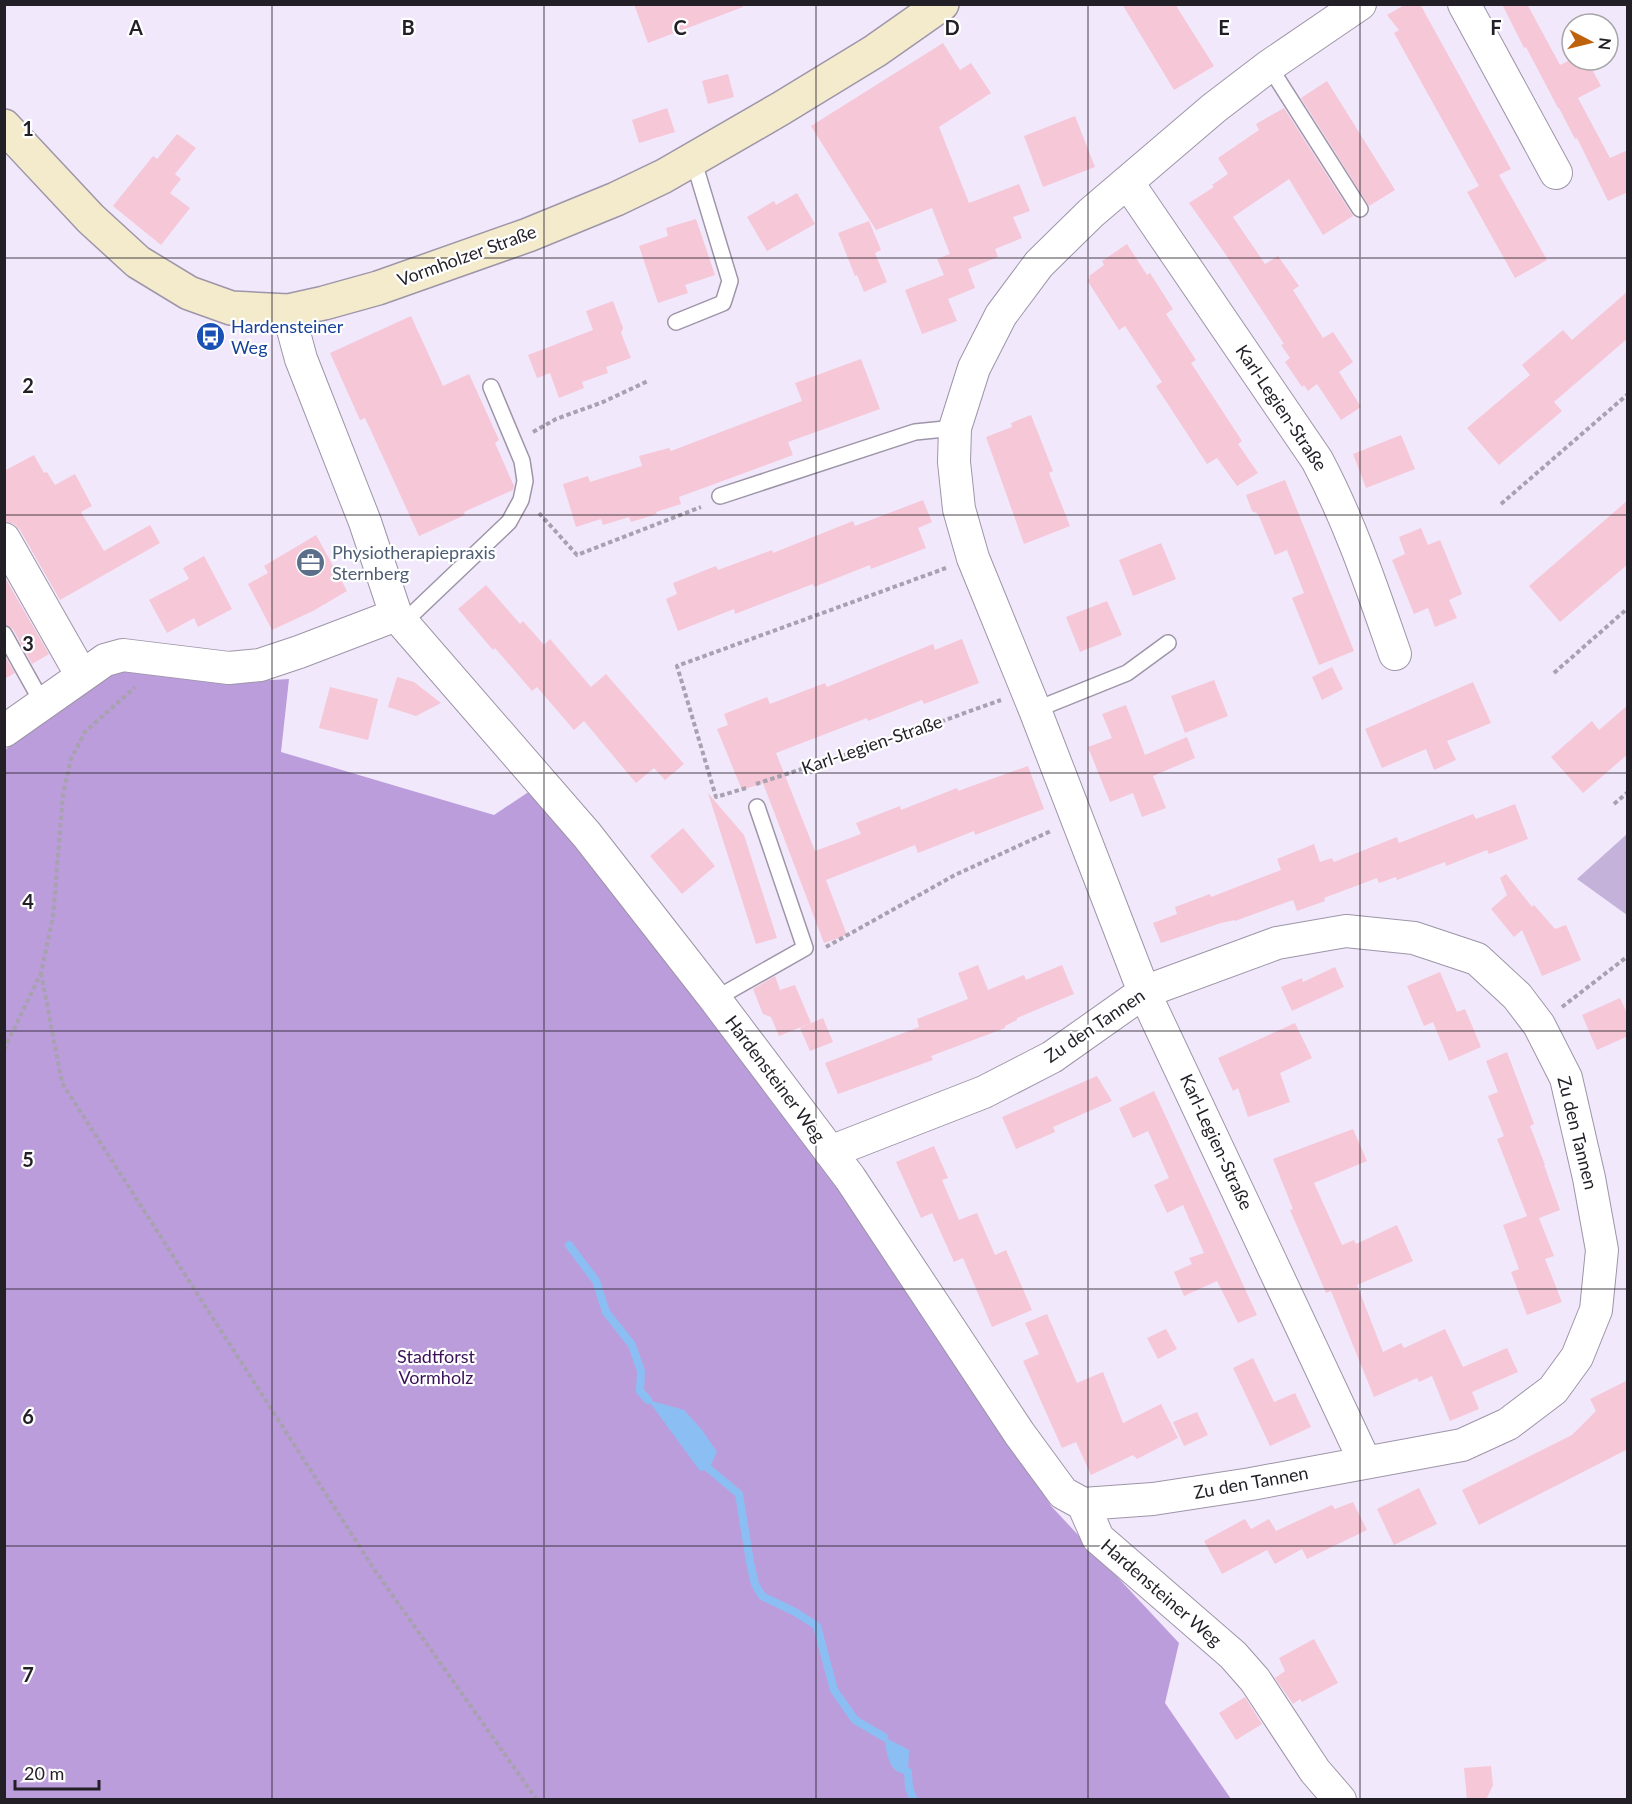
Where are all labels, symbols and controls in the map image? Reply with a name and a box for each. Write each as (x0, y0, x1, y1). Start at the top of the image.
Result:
north arrow (1560, 12, 1620, 72)
text: A (128, 15, 143, 39)
text: B (401, 15, 415, 39)
text: C (673, 15, 687, 39)
text: D (944, 15, 960, 39)
text: E (1218, 15, 1230, 39)
text: F (1490, 15, 1502, 39)
text: N (1595, 37, 1616, 51)
text: 1 (22, 116, 34, 140)
street label: Vormholzer Straße (394, 220, 539, 290)
place label: Hardensteiner Weg (231, 315, 344, 358)
bus stop icon: Hardensteiner Weg (194, 321, 226, 353)
street label: Karl-Legien-Straße (1231, 340, 1332, 475)
text: 2 (22, 373, 34, 397)
place label: Physiotherapiepraxis Sternberg (332, 541, 496, 584)
office icon: Physiotherapiepraxis Sternberg (295, 547, 327, 579)
text: 3 (22, 631, 34, 655)
street label: Karl-Legien-Straße (798, 710, 945, 778)
text: 4 (22, 889, 34, 913)
street label: Zu den Tannen (1040, 984, 1149, 1067)
street label: Hardensteiner Weg (721, 1011, 831, 1146)
street label: Karl-Legien-Straße (1176, 1070, 1258, 1213)
street label: Zu den Tannen (1553, 1074, 1603, 1192)
text: 5 (22, 1147, 34, 1171)
park label: Stadtforst Vormholz (397, 1345, 475, 1388)
text: 6 (22, 1404, 34, 1428)
street label: Zu den Tannen (1192, 1461, 1310, 1503)
street label: Hardensteiner Weg (1097, 1534, 1227, 1651)
text: 7 (22, 1662, 34, 1686)
scale bar (15, 1753, 99, 1791)
text: 20 m (24, 1762, 64, 1784)

